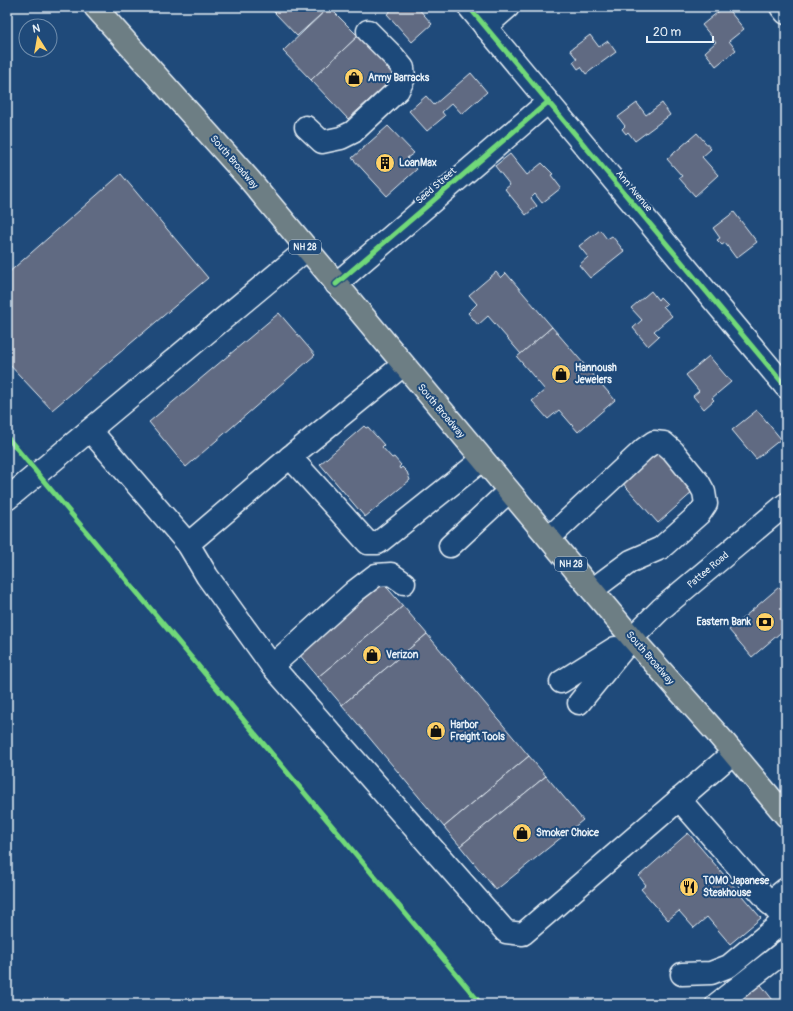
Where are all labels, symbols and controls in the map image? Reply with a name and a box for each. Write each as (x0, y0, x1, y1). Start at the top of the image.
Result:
north arrow (18, 18, 58, 58)
scale bar (647, 18, 713, 44)
text: N (31, 21, 42, 36)
text: 20 m (653, 25, 682, 40)
shop icon: Army Barracks (343, 67, 365, 89)
place label: Army Barracks (368, 72, 430, 84)
street label: South Broadway (208, 133, 261, 192)
building icon: LoanMax (374, 152, 396, 174)
place label: LoanMax (399, 157, 437, 169)
street label: Seed Street (413, 164, 459, 207)
street label: Ann Avenue (613, 168, 655, 214)
road number: NH 28 (289, 240, 321, 254)
place label: Hannoush Jewelers (575, 362, 617, 386)
shop icon: Hannoush Jewelers (550, 363, 572, 385)
street label: South Broadway (415, 382, 468, 441)
street label: Pattee Road (685, 549, 731, 591)
road number: NH 28 (555, 557, 587, 571)
bank icon: Eastern Bank (754, 611, 776, 633)
place label: Eastern Bank (696, 616, 752, 628)
street label: South Broadway (624, 629, 677, 688)
shop icon: Verizon (361, 644, 383, 666)
place label: Verizon (386, 649, 419, 661)
place label: Harbor Freight Tools (450, 719, 505, 743)
shop icon: Harbor Freight Tools (425, 720, 447, 742)
shop icon: Smoker Choice (511, 822, 533, 844)
place label: Smoker Choice (536, 827, 600, 839)
place label: TOMO Japanese Steakhouse (702, 875, 770, 899)
restaurant icon: TOMO Japanese Steakhouse (678, 876, 700, 898)

